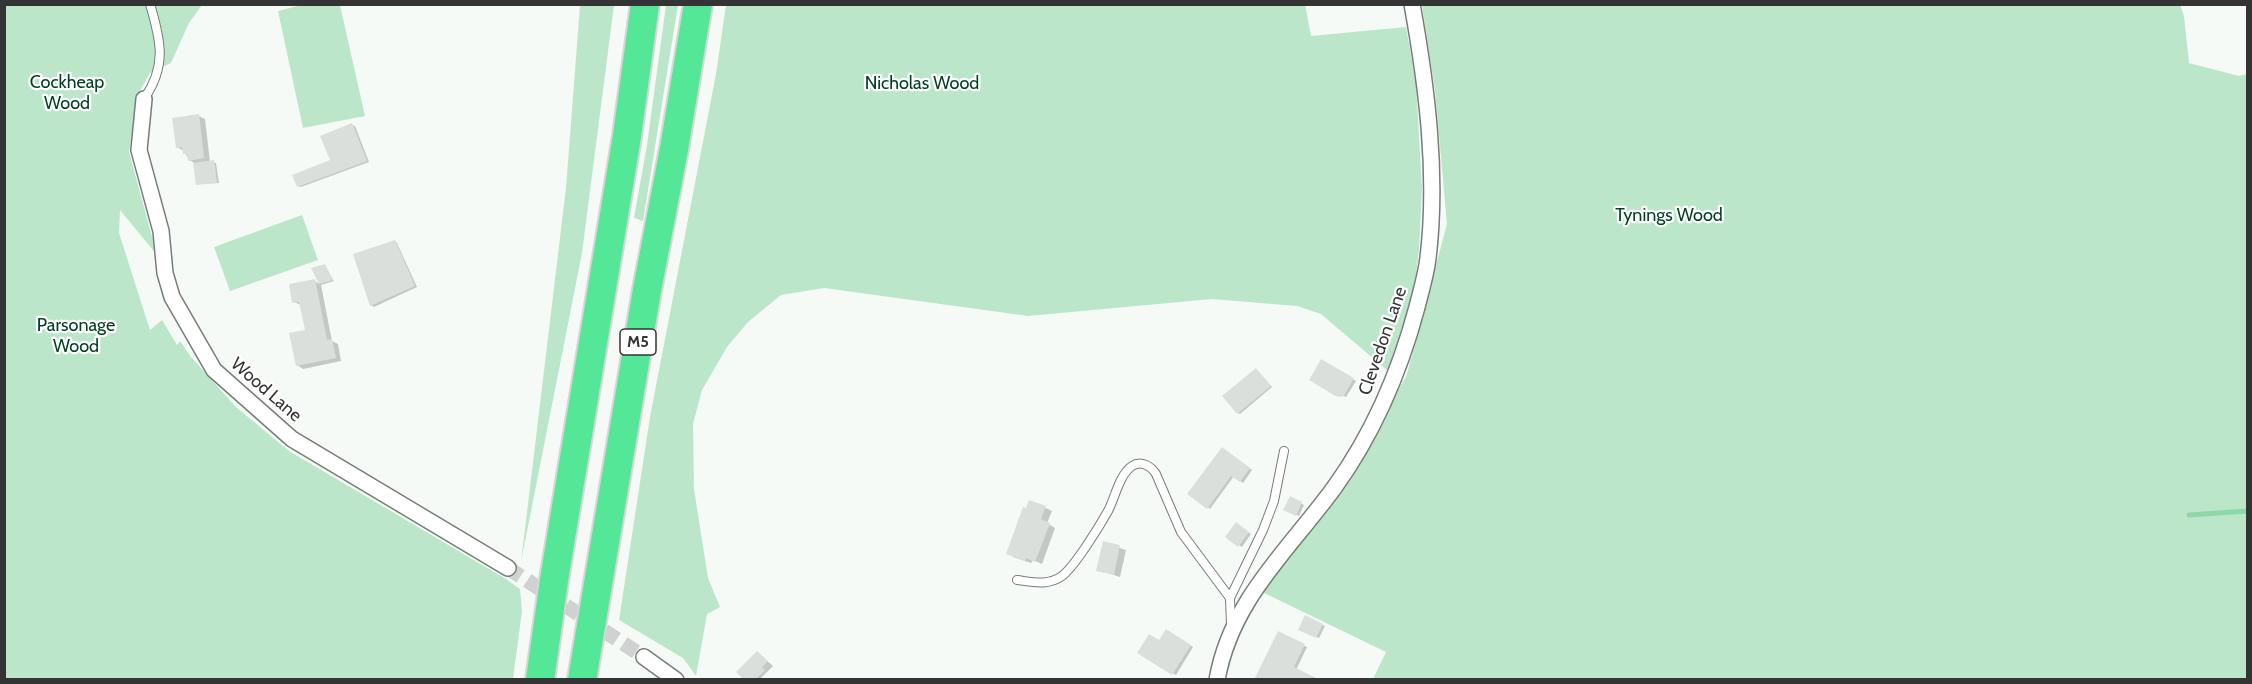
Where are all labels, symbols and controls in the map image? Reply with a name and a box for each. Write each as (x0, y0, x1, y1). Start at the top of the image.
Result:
park label: Cockheap Wood (30, 72, 104, 115)
park label: Nicholas Wood (865, 73, 979, 95)
park label: Tynings Wood (1615, 205, 1723, 227)
street label: Clevedon Lane (1354, 284, 1412, 398)
park label: Parsonage Wood (37, 315, 115, 358)
road number: M5 (620, 329, 656, 355)
street label: Wood Lane (226, 353, 306, 427)

